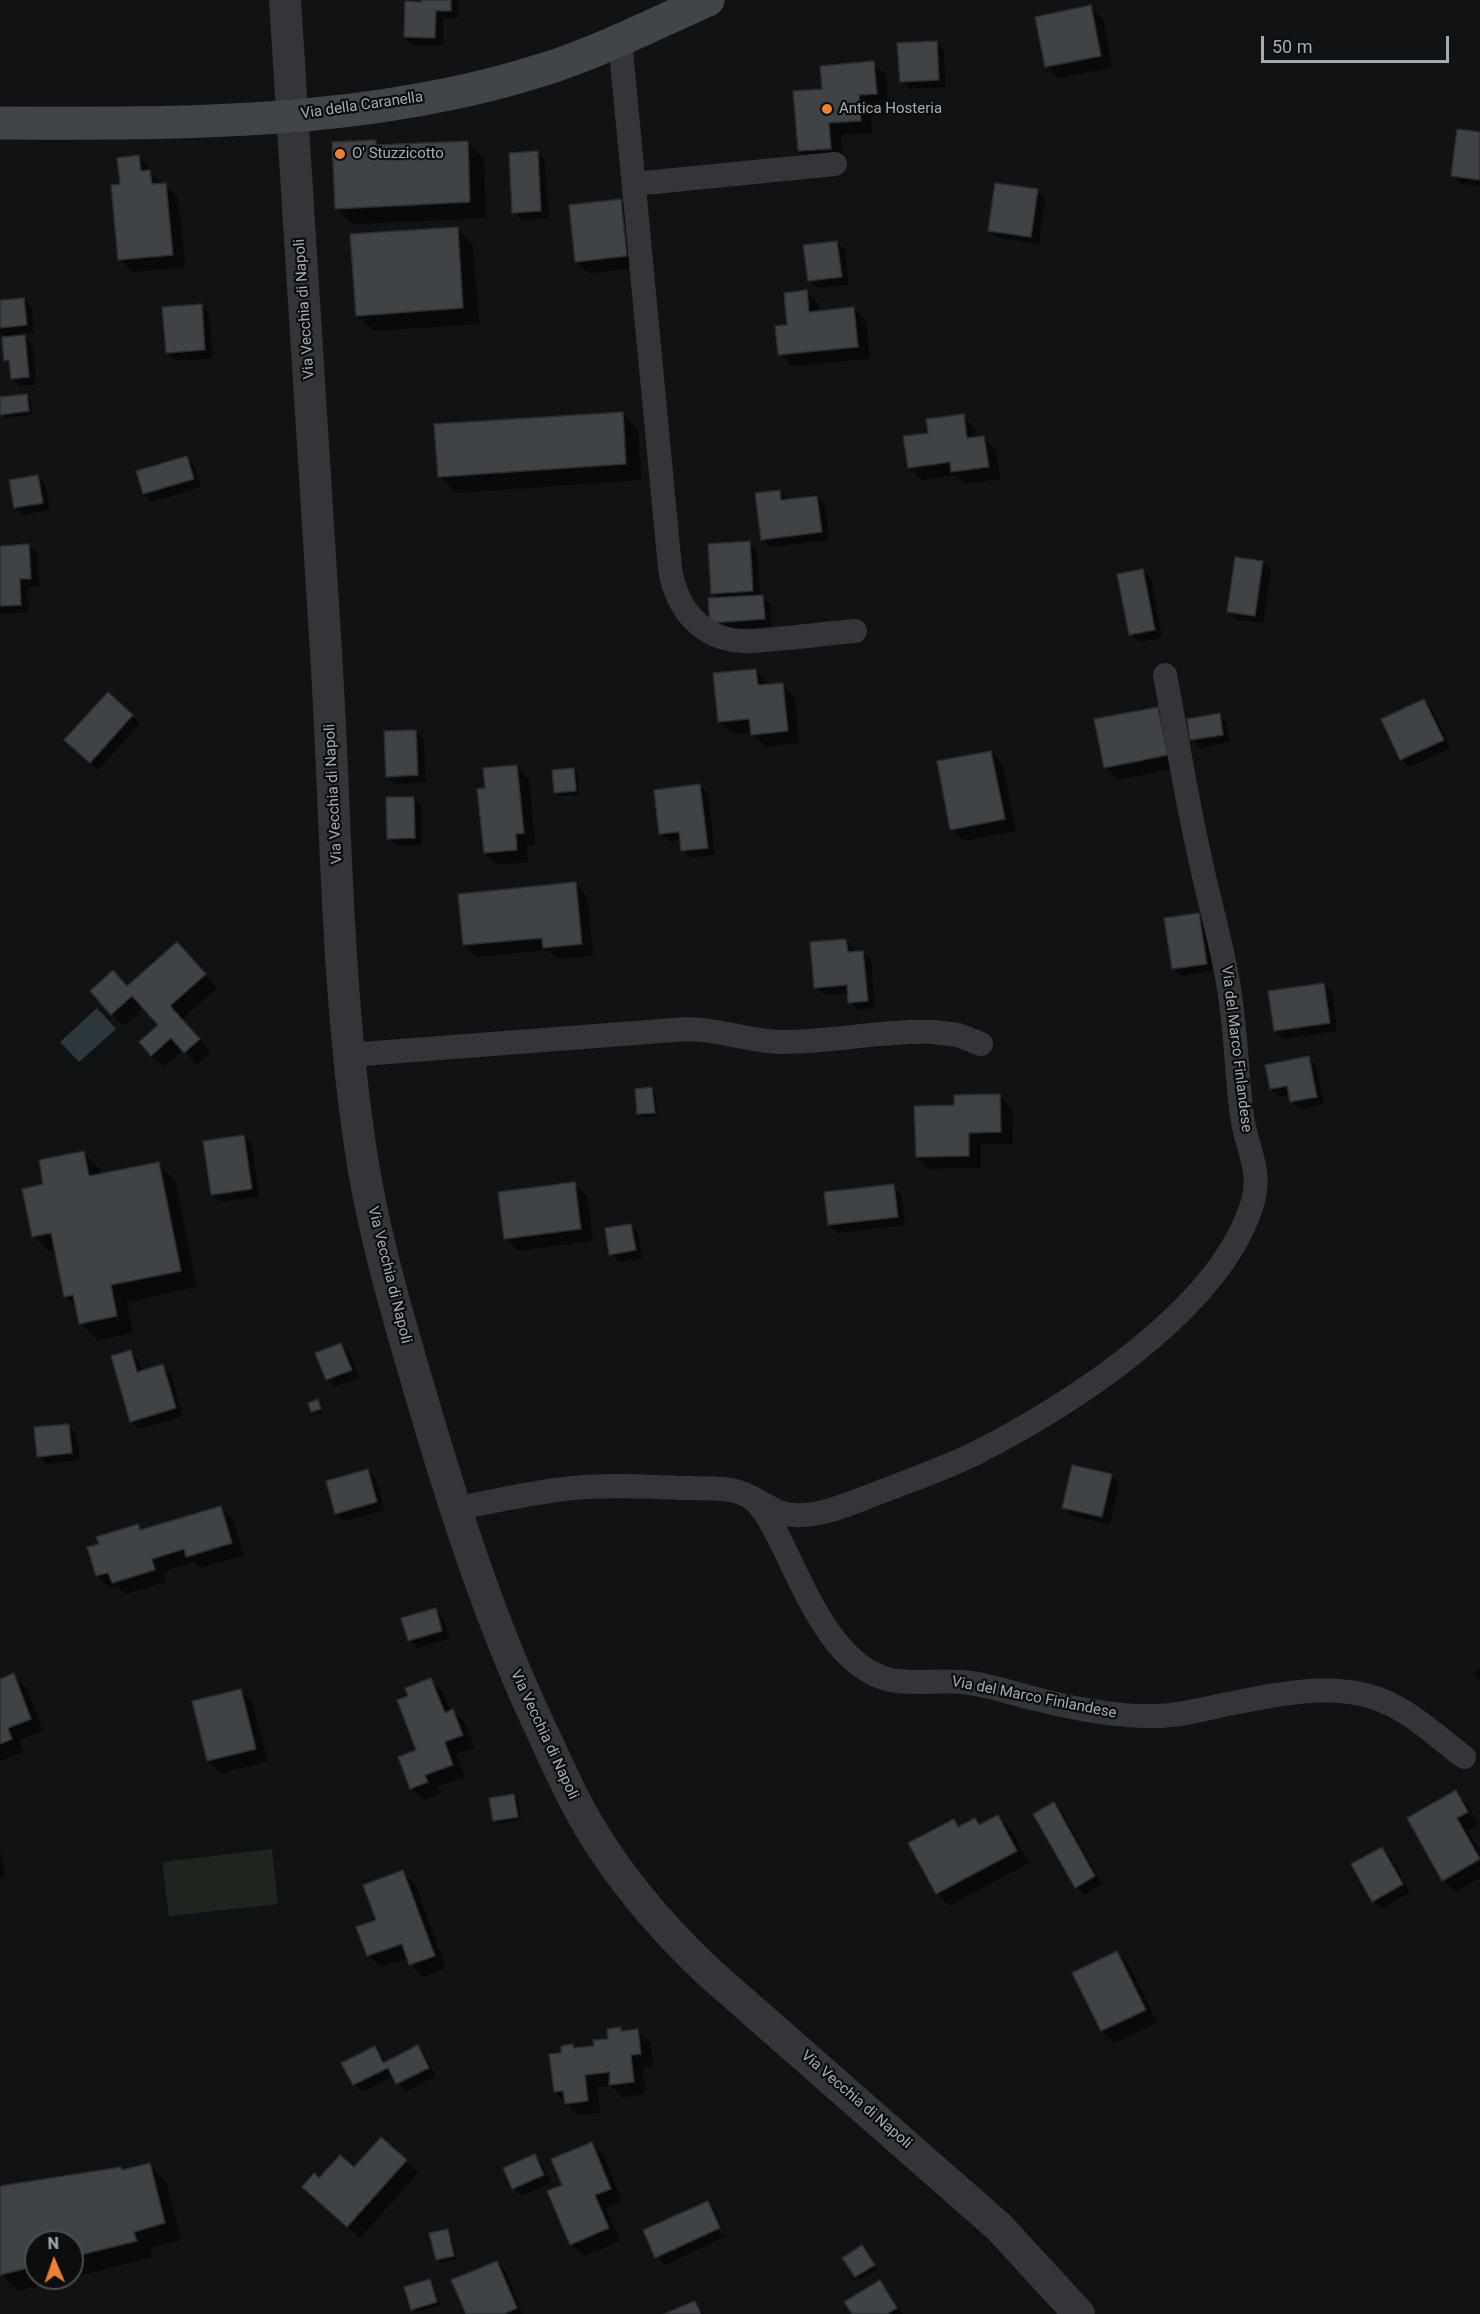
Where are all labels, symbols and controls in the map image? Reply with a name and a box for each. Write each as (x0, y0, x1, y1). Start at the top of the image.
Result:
scale bar (1264, 24, 1452, 62)
text: 50 m (1272, 36, 1312, 57)
street label: Via della Caranella (300, 89, 424, 123)
place label: Antica Hosteria (839, 100, 942, 118)
marker: Antica Hosteria (820, 102, 834, 116)
place label: O' Stuzzicotto (352, 145, 444, 163)
marker: O' Stuzzicotto (333, 147, 347, 161)
street label: Via Vecchia di Napoli (291, 238, 319, 380)
street label: Via Vecchia di Napoli (321, 723, 347, 865)
street label: Via del Marco Finlandese (1217, 965, 1255, 1133)
street label: Via Vecchia di Napoli (363, 1205, 415, 1345)
street label: Via Vecchia di Napoli (506, 1667, 582, 1803)
street label: Via del Marco Finlandese (950, 1673, 1118, 1723)
street label: Via Vecchia di Napoli (797, 2047, 915, 2153)
north arrow (24, 2230, 84, 2290)
text: N (47, 2234, 59, 2253)

